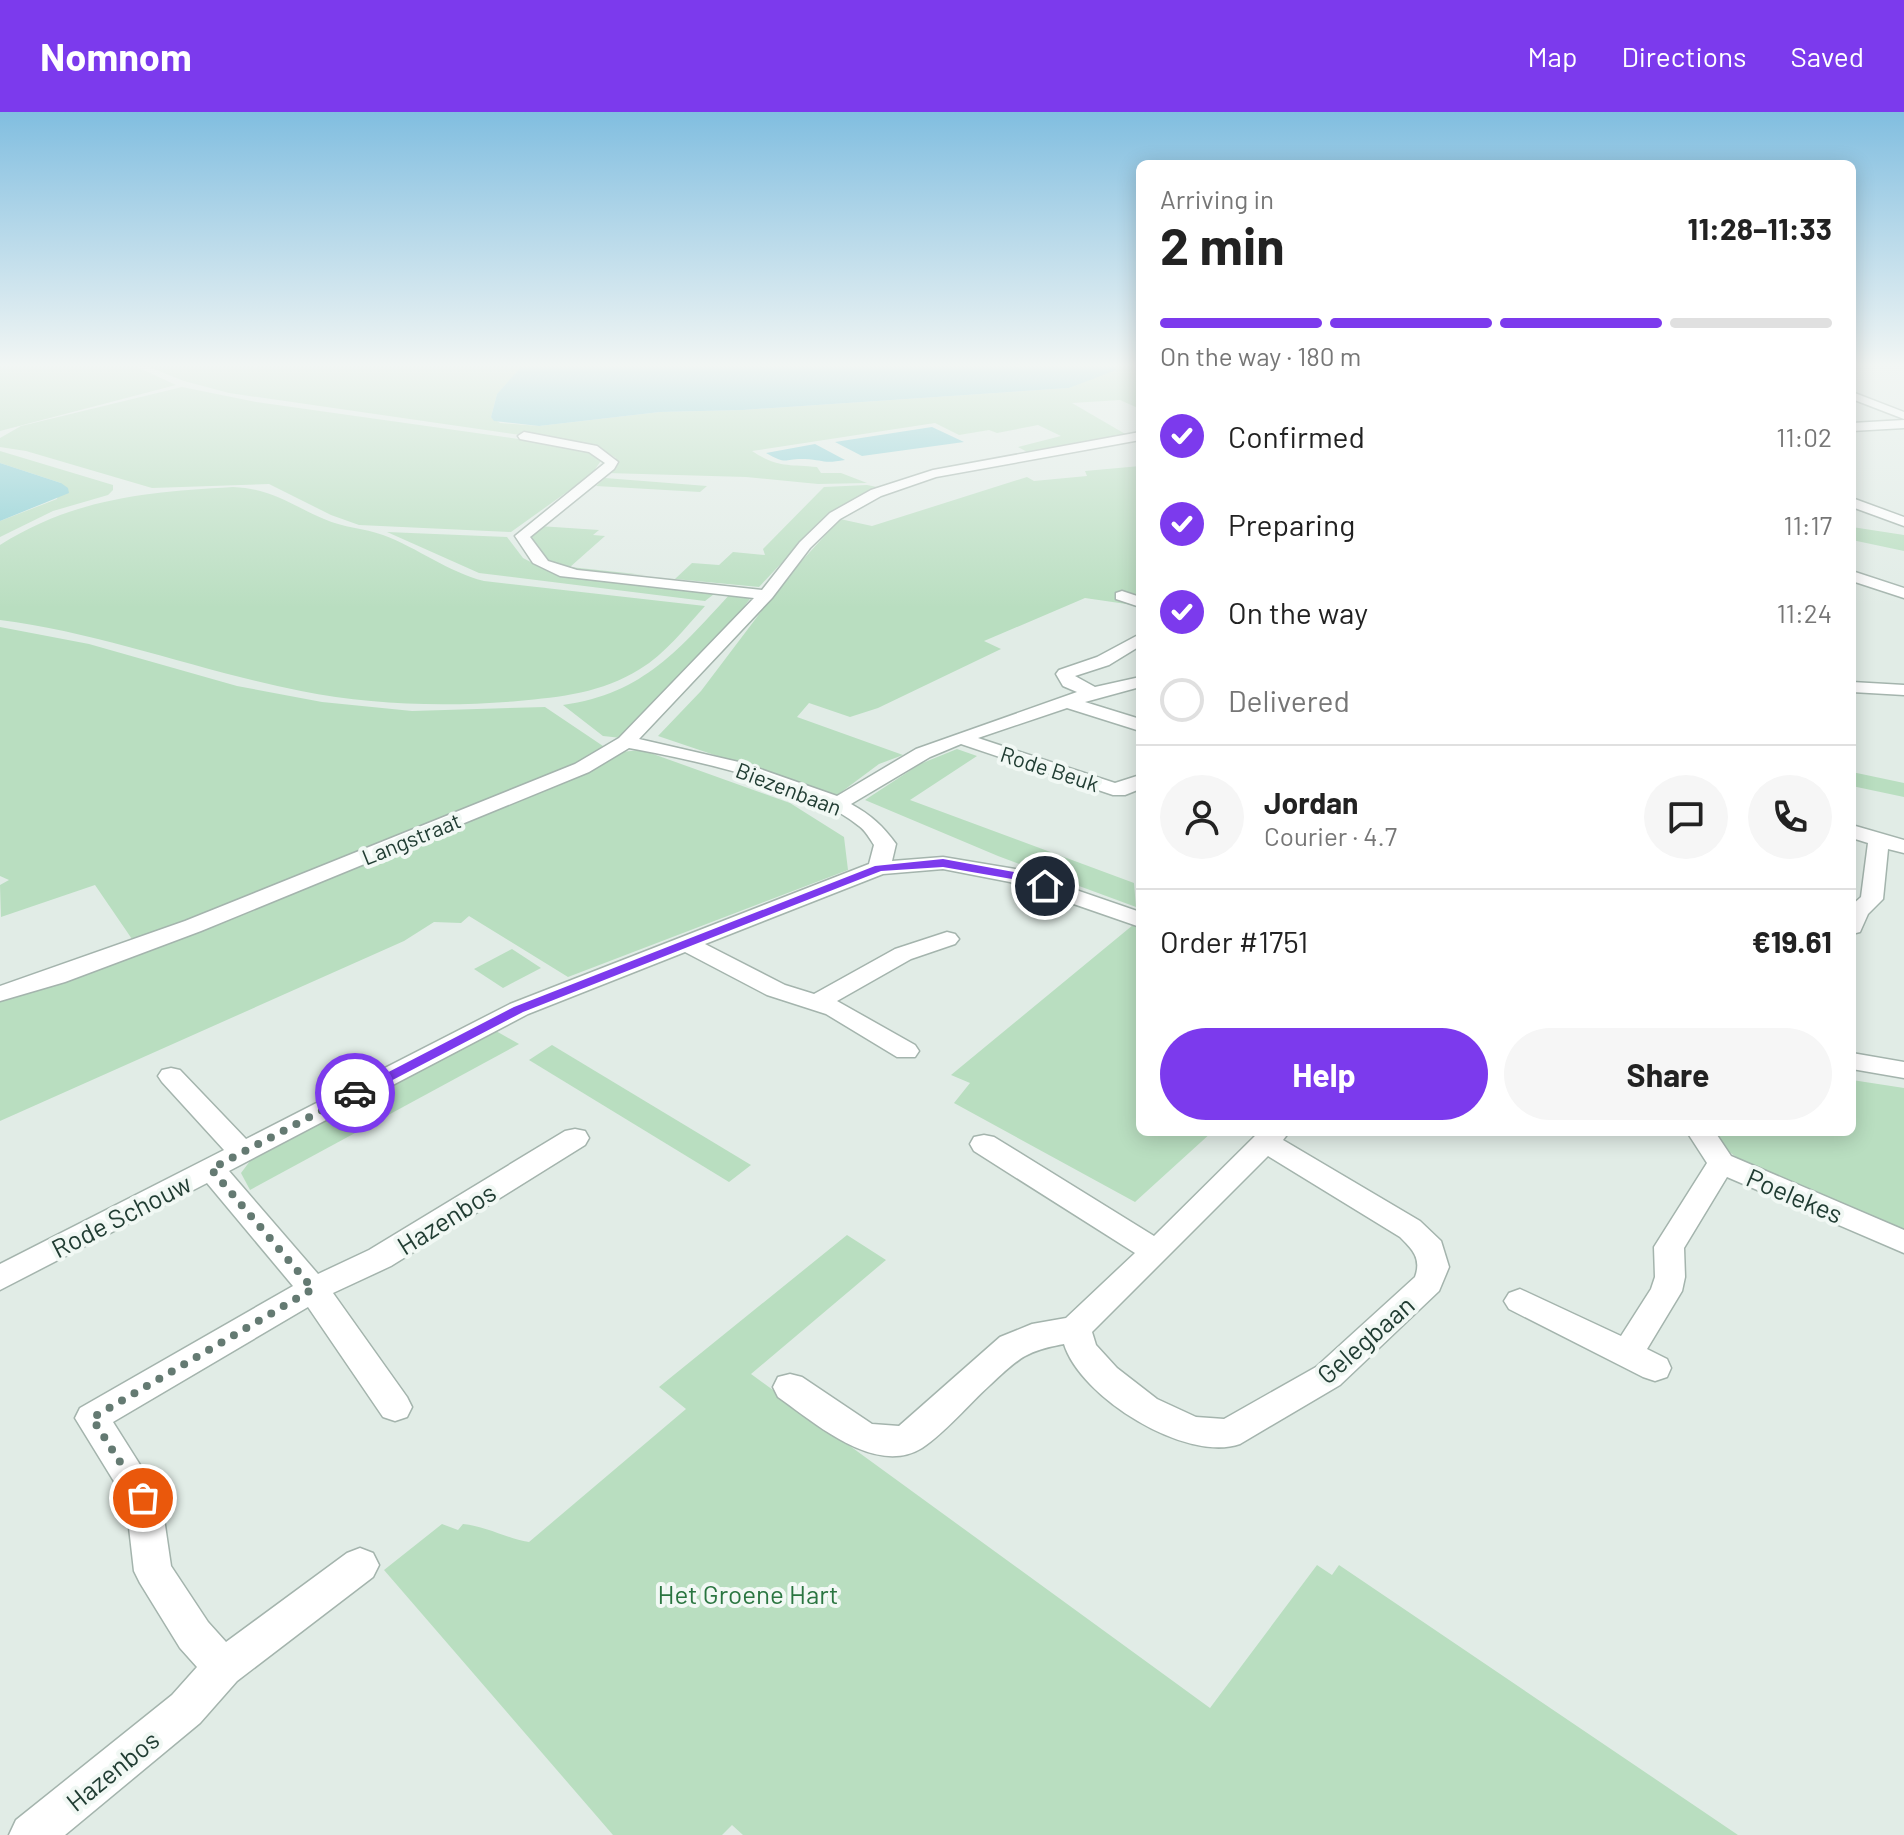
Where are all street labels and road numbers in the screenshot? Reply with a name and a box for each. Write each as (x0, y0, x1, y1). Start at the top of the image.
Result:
street label: Rode Beuk (998, 740, 1102, 796)
street label: Biezenbaan (733, 756, 845, 820)
street label: Langstraat (358, 806, 464, 870)
street label: Poelekes (1742, 1161, 1848, 1229)
street label: Rode Schouw (46, 1167, 196, 1263)
street label: Hazenbos (391, 1176, 501, 1260)
street label: Gelegbaan (1310, 1288, 1420, 1390)
street label: Hazenbos (59, 1723, 165, 1817)

